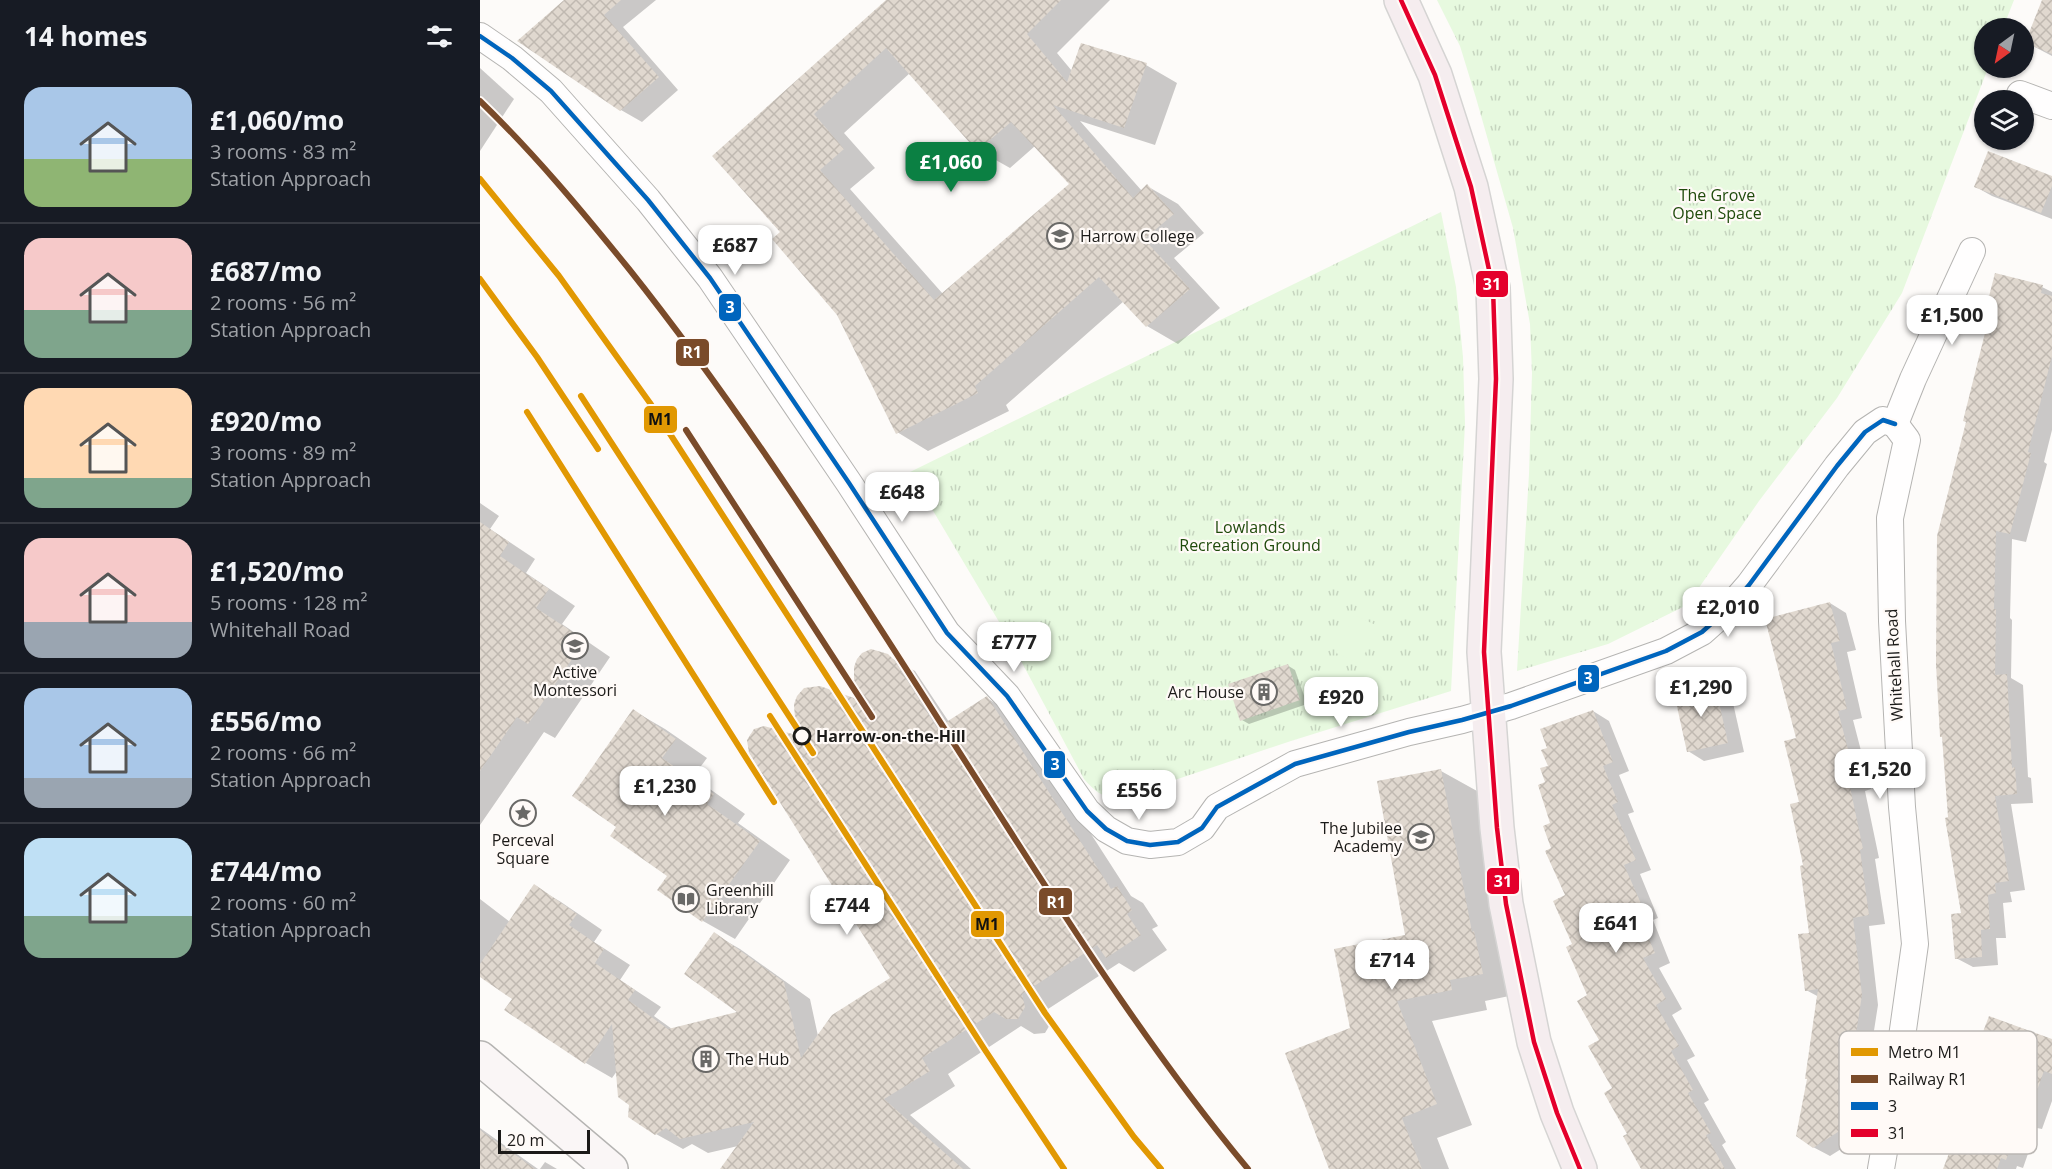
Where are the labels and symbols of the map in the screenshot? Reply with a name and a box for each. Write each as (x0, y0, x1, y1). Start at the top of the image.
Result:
north arrow (1974, 18, 2034, 78)
pin: £1,060 (902, 142, 1000, 193)
park label: The Grove Open Space (1672, 184, 1762, 224)
school or university icon: Harrow College (1045, 221, 1075, 251)
pin: £687 (699, 225, 771, 276)
place label: Harrow College (1080, 225, 1194, 247)
line badge: 31 (1475, 270, 1509, 298)
text: 31 (1483, 273, 1501, 295)
line badge: 3 (718, 293, 742, 322)
pin: £1,500 (1903, 295, 2001, 346)
text: 3 (725, 296, 735, 318)
line badge: R1 (675, 338, 710, 367)
text: R1 (682, 341, 702, 363)
line badge: M1 (643, 405, 678, 434)
text: M1 (648, 408, 672, 430)
pin: £648 (866, 472, 938, 523)
park label: Lowlands Recreation Ground (1179, 516, 1321, 556)
pin: £2,010 (1679, 587, 1777, 638)
street label: Whitehall Road (1880, 608, 1908, 722)
pin: £777 (978, 622, 1050, 673)
school or university icon: Active Montessori (560, 631, 590, 661)
place label: Active Montessori (533, 661, 617, 701)
line badge: 3 (1577, 664, 1600, 693)
text: 3 (1583, 667, 1593, 689)
pin: £1,290 (1652, 667, 1750, 718)
building icon: Arc House (1249, 677, 1279, 707)
pin: £920 (1305, 677, 1377, 728)
place label: Arc House (1168, 681, 1244, 703)
place label: Harrow-on-the-Hill (816, 725, 966, 747)
marker: Harrow-on-the-Hill (793, 727, 811, 745)
pin: £1,520 (1831, 749, 1929, 800)
line badge: 3 (1043, 750, 1066, 779)
text: 3 (1050, 753, 1060, 775)
pin: £1,230 (616, 766, 714, 817)
pin: £556 (1103, 770, 1175, 821)
place icon: Perceval Square (508, 798, 538, 828)
place label: The Jubilee Academy (1320, 817, 1403, 857)
school or university icon: The Jubilee Academy (1406, 822, 1436, 852)
place label: Perceval Square (492, 829, 554, 869)
line badge: 31 (1486, 867, 1520, 895)
text: 31 (1494, 870, 1512, 892)
place label: Greenhill Library (706, 879, 774, 919)
library icon: Greenhill Library (671, 884, 701, 914)
pin: £744 (811, 885, 883, 936)
line badge: R1 (1038, 887, 1073, 916)
text: R1 (1046, 891, 1066, 913)
pin: £641 (1580, 903, 1652, 954)
line badge: M1 (970, 910, 1005, 938)
text: M1 (975, 913, 999, 935)
pin: £714 (1356, 940, 1428, 991)
legend (1839, 1031, 2037, 1154)
text: Metro M1 (1888, 1041, 1961, 1063)
building icon: The Hub (691, 1044, 721, 1074)
place label: The Hub (726, 1048, 789, 1070)
text: Railway R1 (1888, 1068, 1967, 1090)
text: 3 (1888, 1095, 1897, 1117)
text: 31 (1888, 1122, 1906, 1144)
scale bar (498, 1127, 590, 1154)

